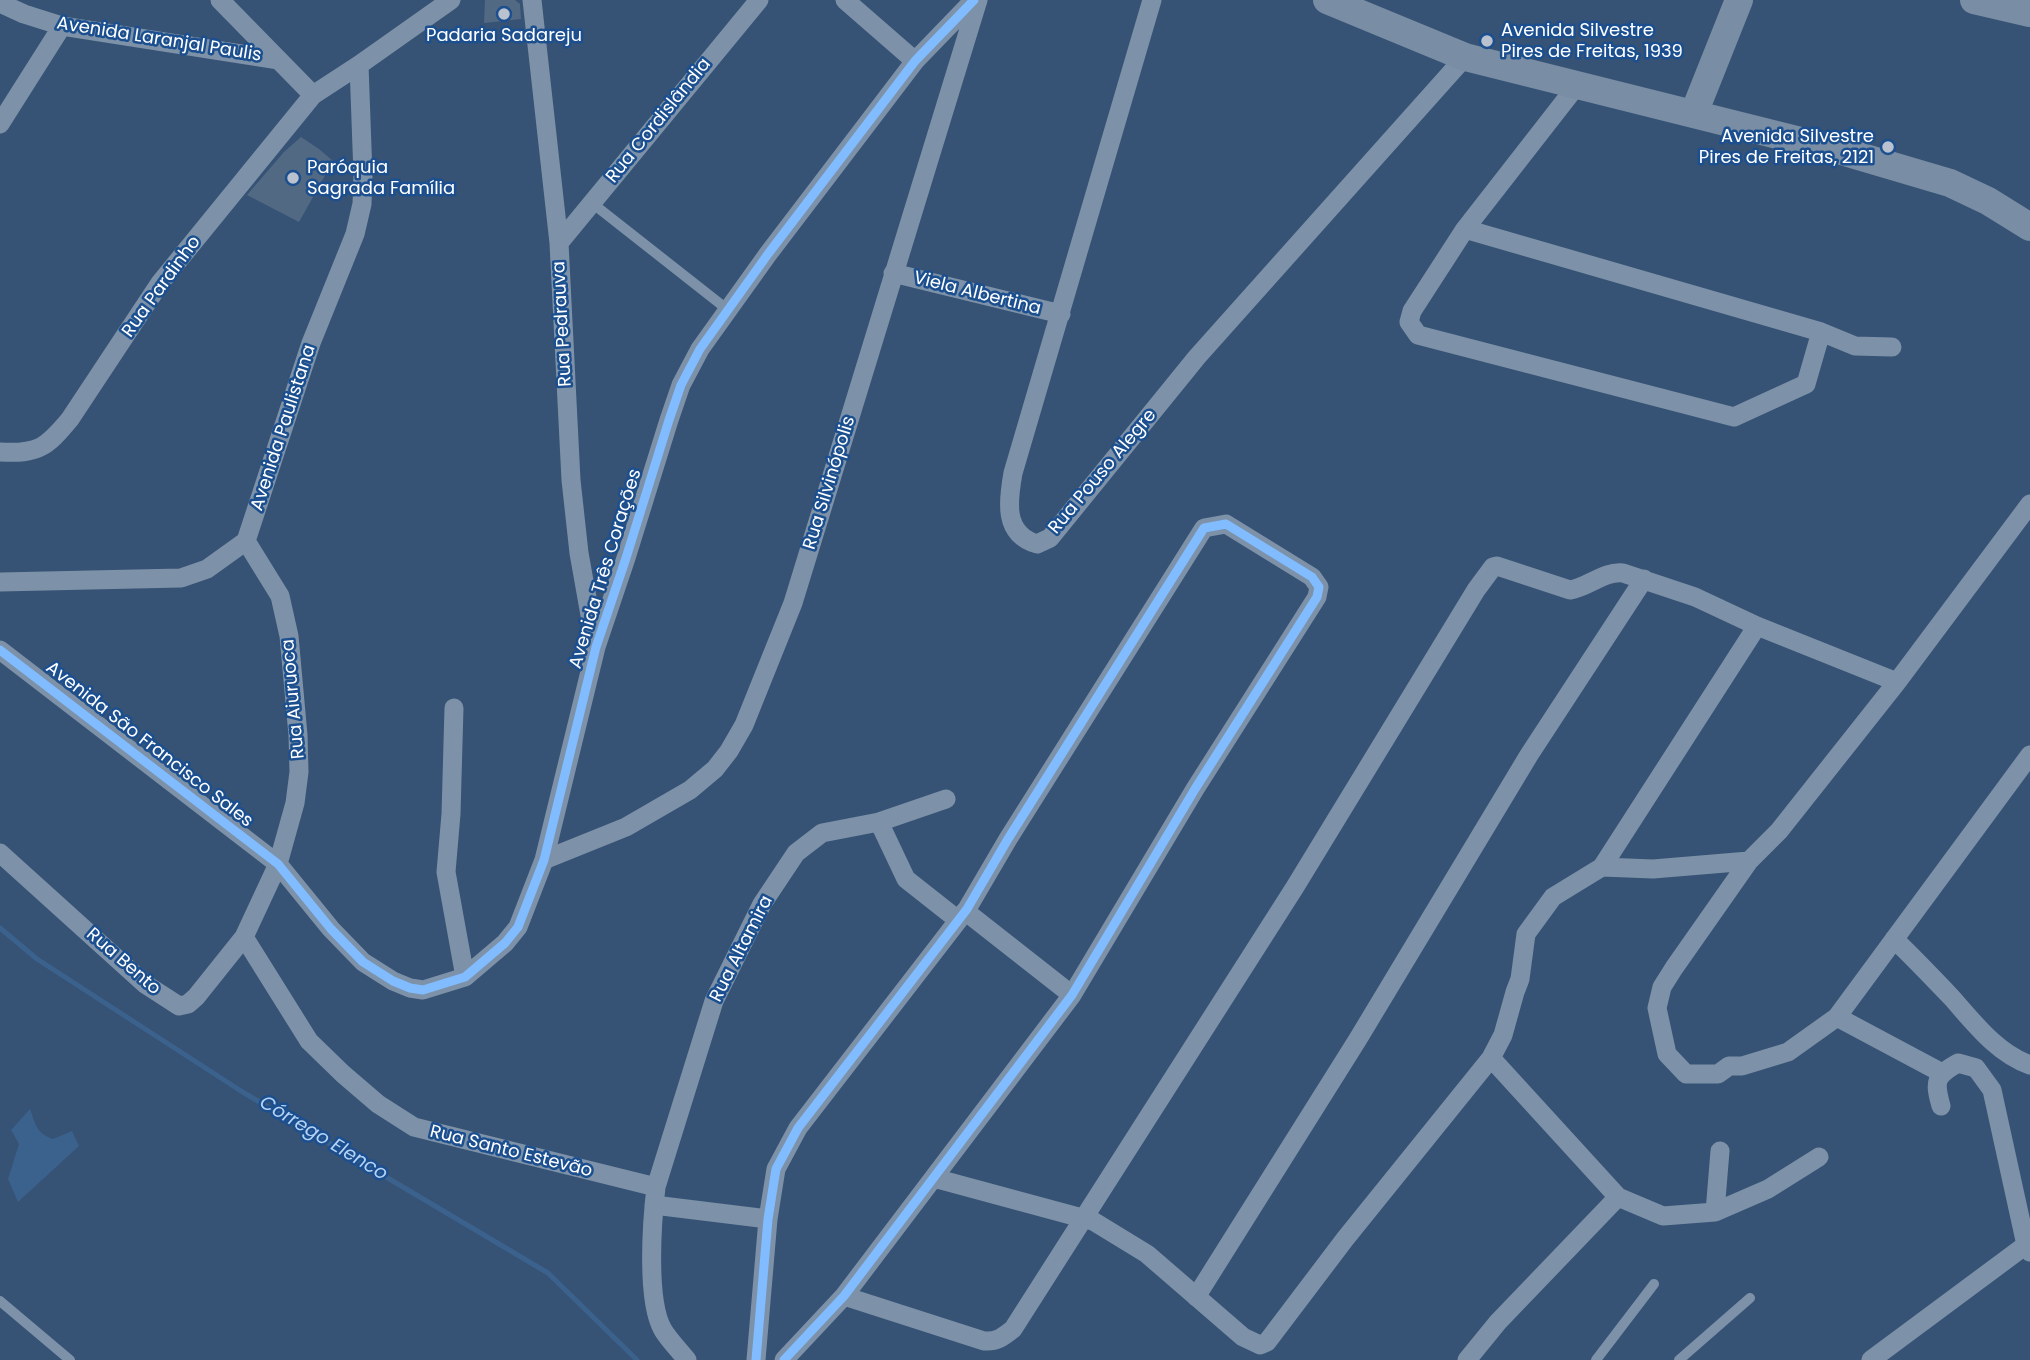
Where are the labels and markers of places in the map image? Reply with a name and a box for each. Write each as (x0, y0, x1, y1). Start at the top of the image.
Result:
marker: Padaria Sadareju (496, 6, 512, 22)
place label: Avenida Silvestre Pires de Freitas, 1939 (1501, 20, 1683, 62)
place label: Padaria Sadareju (426, 25, 582, 47)
marker: Avenida Silvestre Pires de Freitas, 1939 (1479, 33, 1495, 49)
place label: Avenida Silvestre Pires de Freitas, 2121 (1699, 126, 1874, 168)
marker: Avenida Silvestre Pires de Freitas, 2121 (1880, 139, 1896, 155)
place label: Paróquia Sagrada Família (307, 157, 455, 200)
marker: Paróquia Sagrada Família (285, 170, 301, 186)

